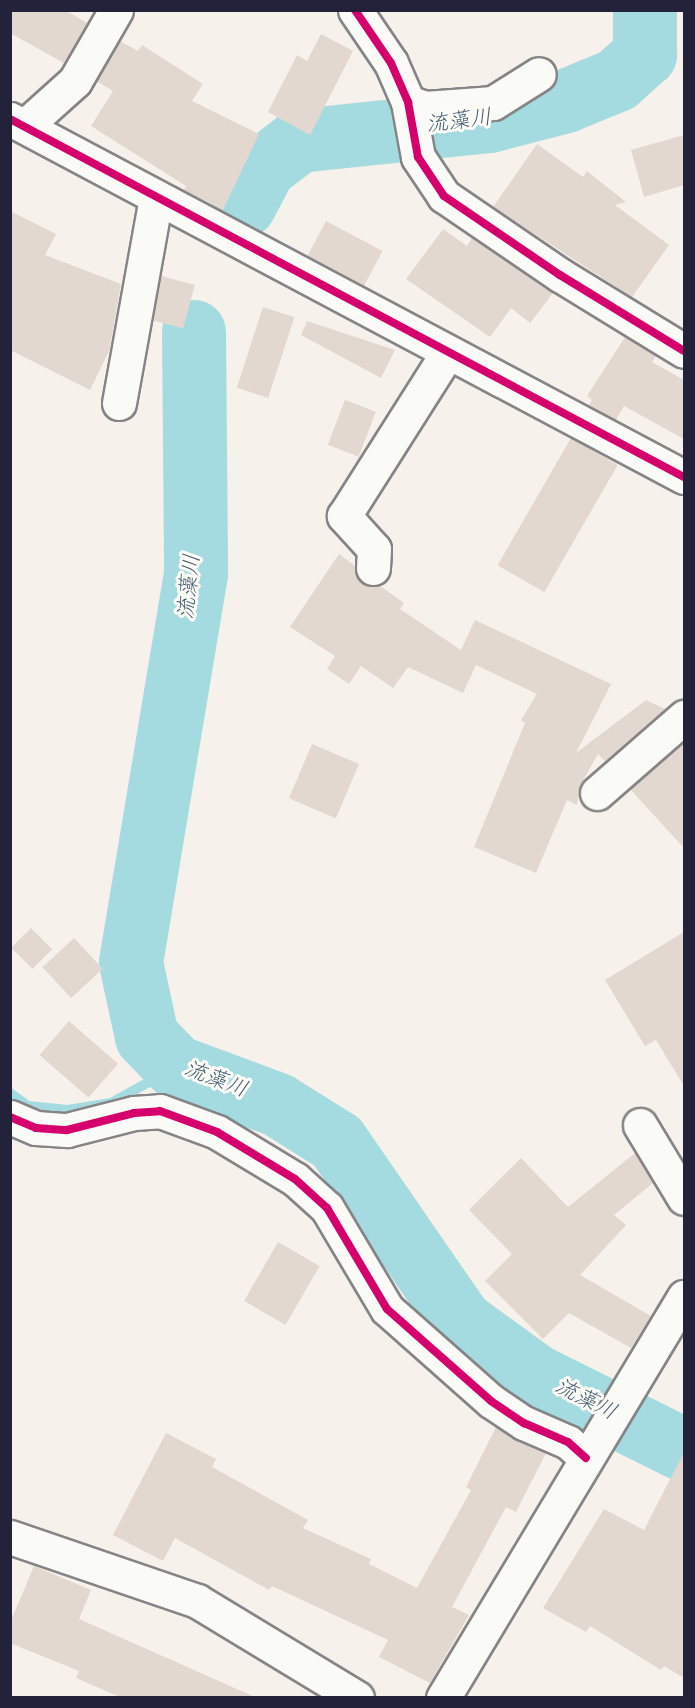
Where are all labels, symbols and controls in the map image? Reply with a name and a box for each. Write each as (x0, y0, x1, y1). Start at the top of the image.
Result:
water label: 流藻川 (425, 106, 493, 140)
water label: 流藻川 (174, 553, 208, 621)
water label: 流藻川 (179, 1057, 251, 1105)
water label: 流藻川 (550, 1374, 620, 1428)

